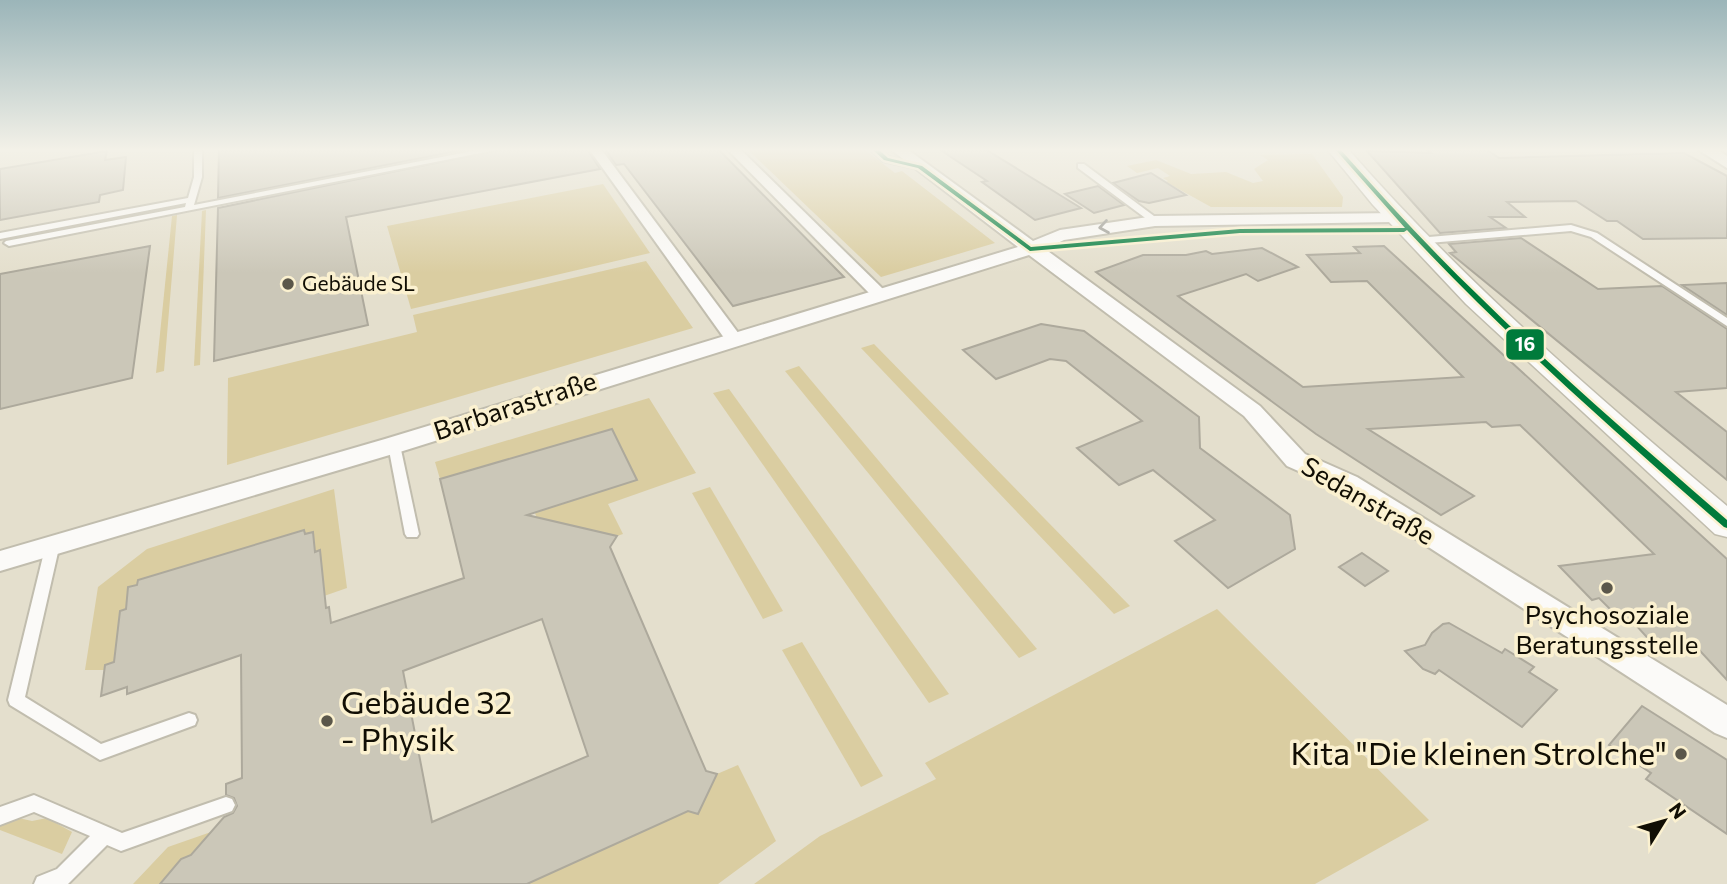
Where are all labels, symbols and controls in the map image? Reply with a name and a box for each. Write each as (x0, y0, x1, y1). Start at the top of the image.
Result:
one-way arrow (1098, 220, 1110, 235)
place label: Gebäude SL (302, 270, 415, 295)
marker: Gebäude SL (280, 276, 296, 292)
line badge: 16 (1505, 328, 1545, 361)
text: 16 (1515, 332, 1535, 355)
street label: Barbarastraße (429, 364, 600, 445)
street label: Sedanstraße (1297, 449, 1441, 550)
marker: Psychosoziale Beratungsstelle (1599, 580, 1615, 596)
place label: Psychosoziale Beratungsstelle (1515, 598, 1699, 659)
place label: Gebäude 32 - Physik (341, 681, 512, 758)
marker: Gebäude 32 - Physik (319, 713, 335, 729)
place label: Kita "Die kleinen Strolche" (1290, 732, 1667, 772)
marker: Kita "Die kleinen Strolche" (1673, 746, 1689, 762)
north arrow (1629, 786, 1699, 856)
text: N (1664, 798, 1691, 823)

